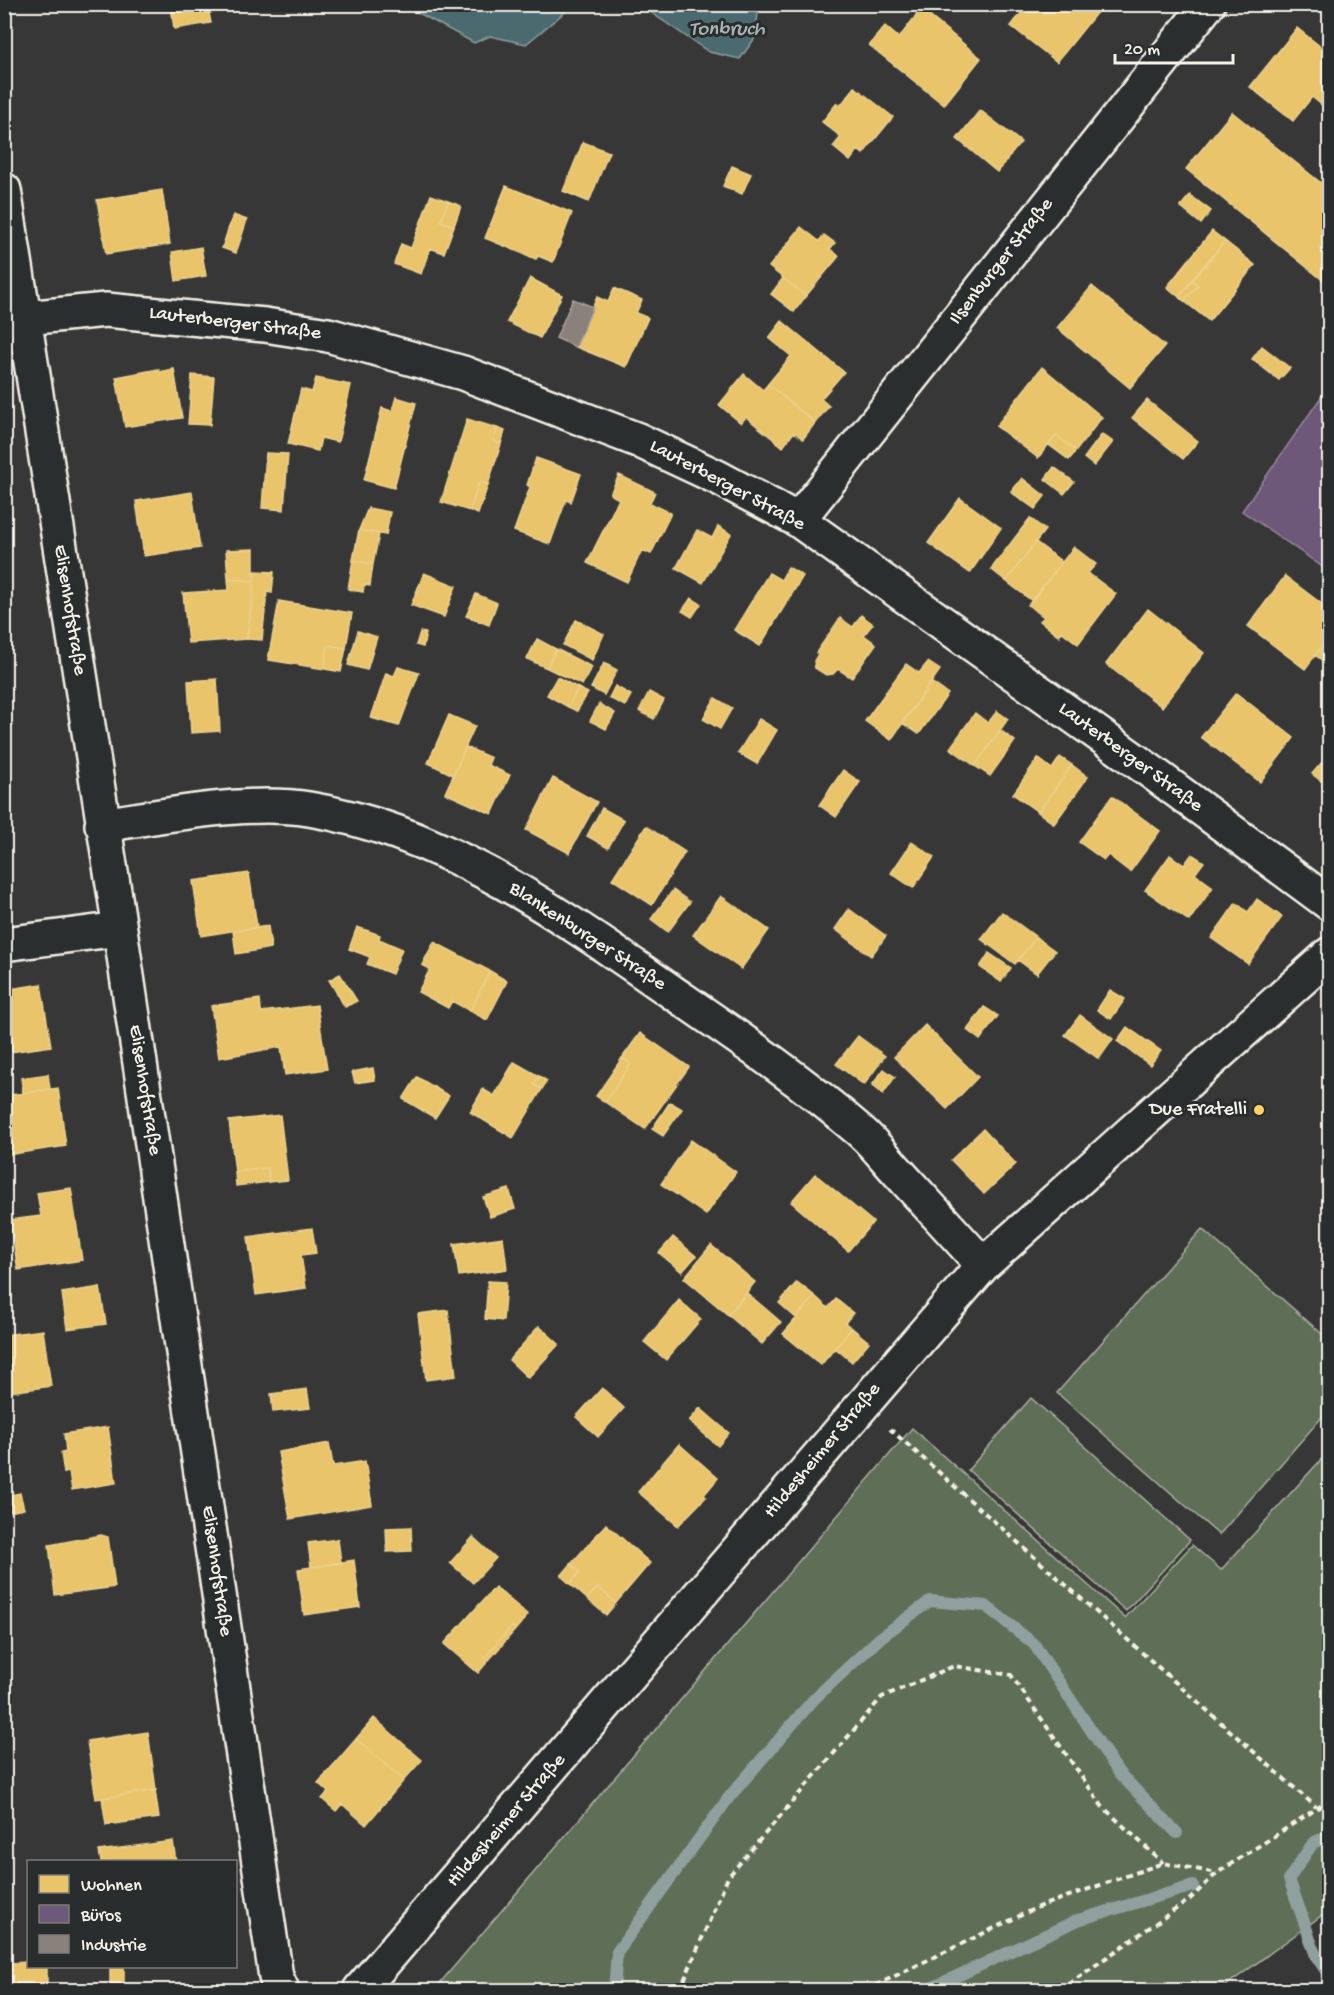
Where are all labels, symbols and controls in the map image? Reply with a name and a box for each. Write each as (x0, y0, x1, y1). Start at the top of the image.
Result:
water label: Tonbruch (689, 18, 766, 43)
scale bar (1115, 27, 1234, 65)
text: 20 m (1124, 40, 1160, 61)
street label: Ilsenburger Straße (945, 193, 1059, 330)
street label: Lauterberger Straße (148, 302, 323, 346)
street label: Lauterberger Straße (645, 435, 809, 537)
street label: Elisenhofstraße (47, 543, 91, 678)
street label: Lauterberger Straße (1053, 698, 1207, 819)
street label: Blankenburger Straße (503, 877, 670, 997)
street label: Elisenhofstraße (122, 1023, 166, 1158)
place label: Due Fratelli (1147, 1099, 1247, 1122)
marker: Due Fratelli (1252, 1103, 1266, 1117)
street label: Hildesheimer Straße (760, 1378, 887, 1523)
street label: Elisenhofstraße (195, 1504, 237, 1639)
street label: Hildesheimer Straße (443, 1749, 572, 1892)
legend (27, 1860, 237, 1968)
text: Wohnen (81, 1876, 142, 1897)
text: Büros (80, 1906, 122, 1927)
text: Industrie (81, 1936, 147, 1957)

